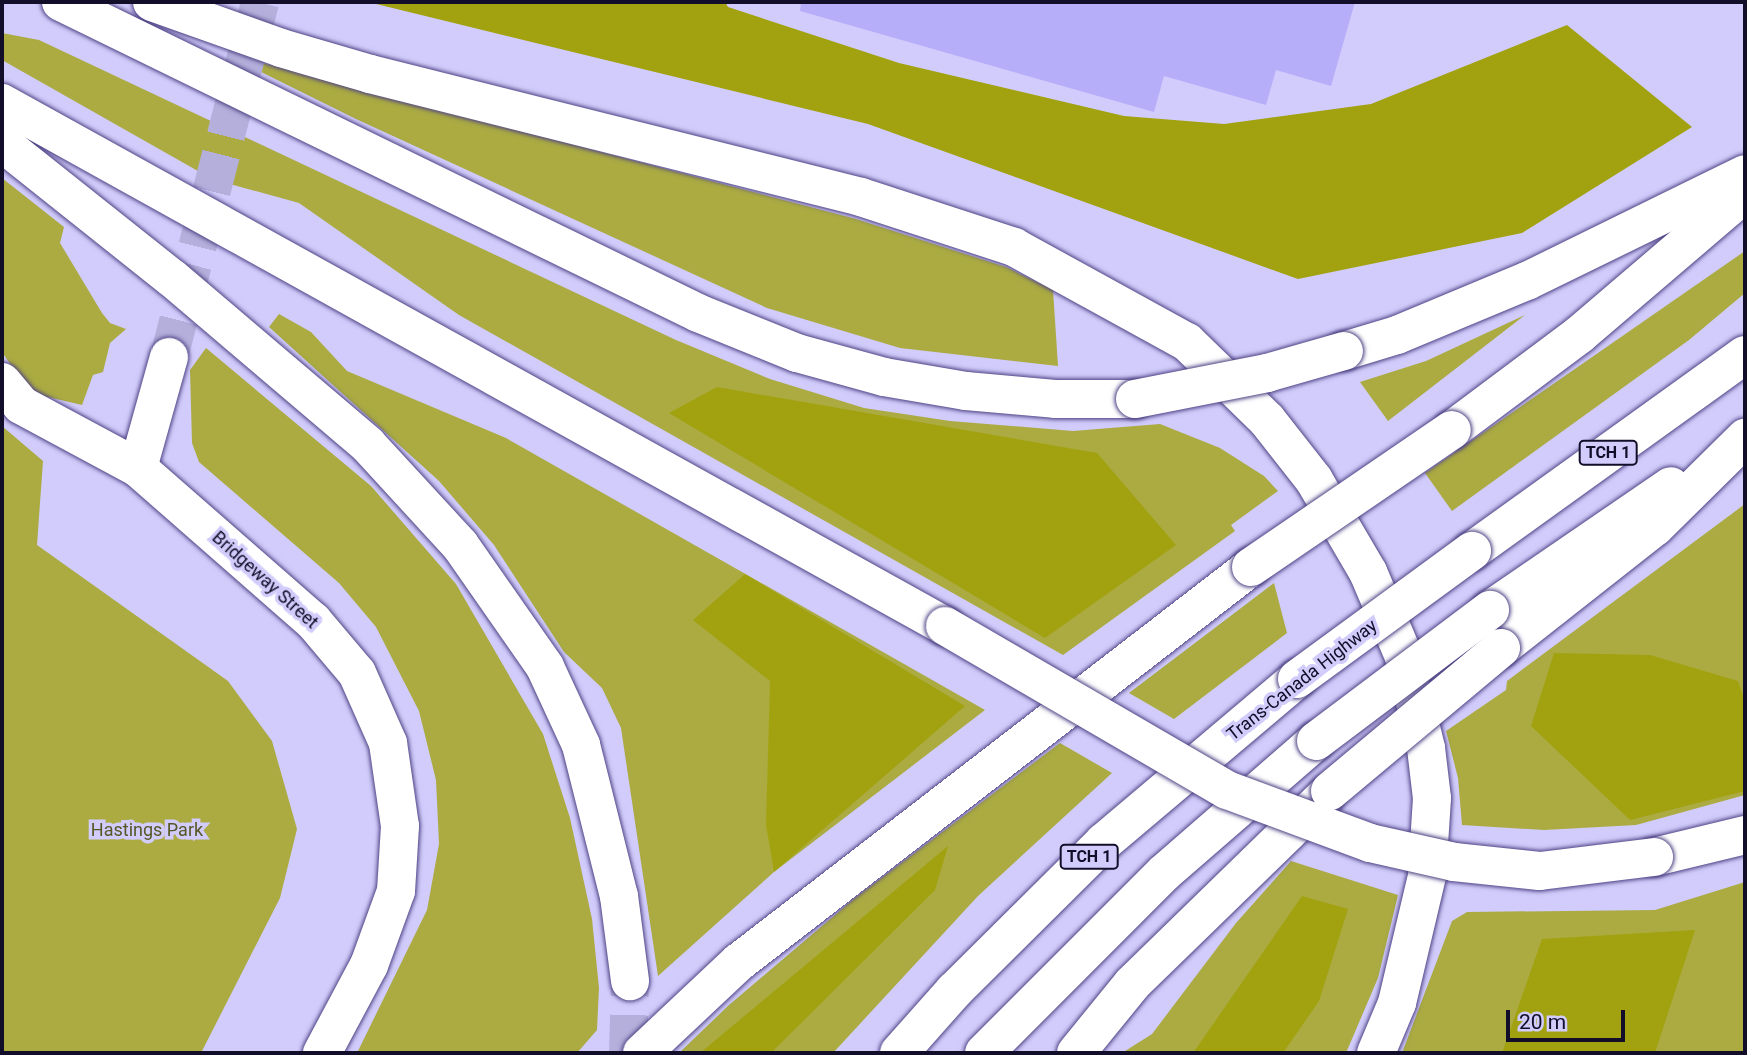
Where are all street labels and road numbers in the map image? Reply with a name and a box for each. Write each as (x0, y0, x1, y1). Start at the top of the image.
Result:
road number: TCH 1 (1578, 440, 1638, 466)
street label: Bridgeway Street (208, 527, 322, 633)
street label: Trans-Canada Highway (1223, 615, 1381, 745)
road number: TCH 1 (1059, 844, 1119, 870)

